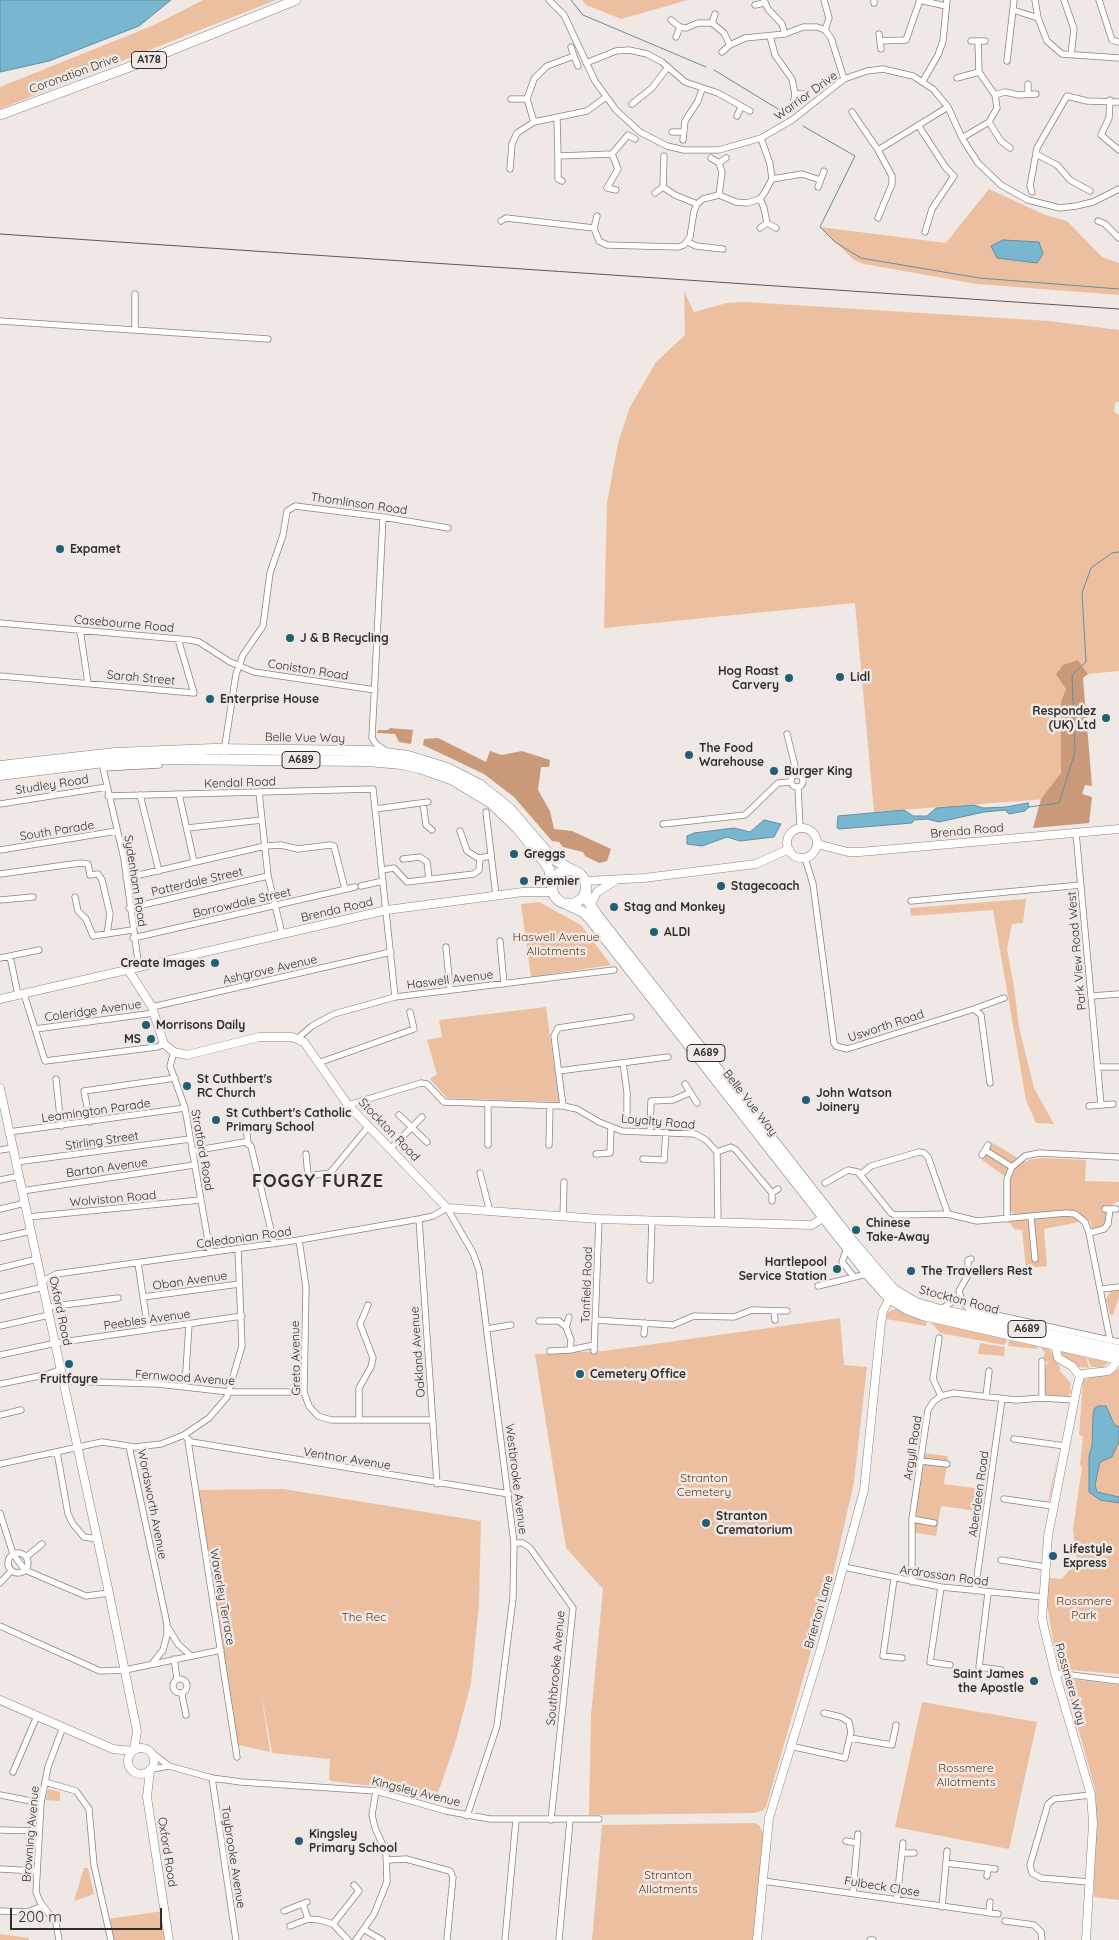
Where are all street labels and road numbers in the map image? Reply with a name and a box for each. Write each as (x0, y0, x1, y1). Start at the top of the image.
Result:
street label: Coronation Drive (27, 51, 121, 97)
road number: A178 (132, 52, 166, 68)
street label: Warrior Drive (772, 68, 840, 124)
street label: Thomlinson Road (310, 490, 408, 518)
street label: Casebourne Road (73, 612, 175, 636)
street label: Coniston Road (267, 657, 349, 683)
street label: Sarah Street (106, 668, 176, 688)
street label: Belle Vue Way (265, 730, 345, 746)
road number: A689 (282, 752, 320, 768)
street label: Studley Road (14, 772, 90, 798)
street label: Kendal Road (204, 775, 276, 791)
street label: South Parade (19, 818, 95, 844)
street label: Brenda Road (930, 821, 1004, 841)
street label: Sydenham Road (121, 834, 149, 928)
street label: Patterdale Street (150, 864, 244, 900)
street label: Borrowdale Street (192, 885, 292, 921)
street label: Park View Road West (1065, 891, 1089, 1011)
street label: Brenda Road (300, 895, 374, 925)
street label: Ashgrove Avenue (221, 952, 319, 988)
street label: Haswell Avenue (406, 968, 494, 992)
street label: Coleridge Avenue (44, 997, 142, 1025)
street label: Usworth Road (846, 1007, 926, 1045)
road number: A689 (687, 1044, 725, 1062)
street label: Belle Vue Way (720, 1067, 780, 1139)
street label: Leamington Parade (41, 1096, 151, 1126)
street label: Stockton Road (355, 1096, 423, 1164)
street label: Stratford Road (188, 1108, 216, 1192)
street label: Loyalty Road (620, 1112, 696, 1132)
street label: Stirling Street (64, 1129, 140, 1153)
street label: Barton Avenue (65, 1155, 149, 1181)
street label: Wolviston Road (69, 1188, 157, 1210)
street label: Caledonian Road (196, 1224, 292, 1252)
street label: Tanfield Road (578, 1246, 596, 1324)
street label: Oban Avenue (152, 1269, 228, 1293)
street label: Oxford Road (46, 1275, 74, 1347)
street label: Stockton Road (918, 1282, 1000, 1318)
street label: Oakland Avenue (408, 1306, 428, 1398)
street label: Peebles Avenue (103, 1307, 191, 1333)
street label: Greta Avenue (288, 1320, 304, 1396)
road number: A689 (1008, 1320, 1046, 1338)
street label: Fernwood Avenue (135, 1367, 235, 1389)
street label: Argyll Road (901, 1415, 925, 1481)
street label: Westbrooke Avenue (502, 1423, 530, 1535)
street label: Ventnor Avenue (302, 1445, 392, 1473)
street label: Wordsworth Avenue (134, 1448, 170, 1560)
street label: Aberdeen Road (966, 1450, 992, 1538)
street label: Waverley Terrace (206, 1548, 238, 1646)
street label: Ardrossan Road (899, 1563, 989, 1589)
street label: Brierton Lane (802, 1574, 836, 1650)
street label: Southbrooke Avenue (544, 1610, 568, 1726)
street label: Rossmere Way (1051, 1642, 1089, 1726)
street label: Kingsley Avenue (370, 1774, 462, 1810)
street label: Browning Avenue (20, 1785, 42, 1883)
street label: Taybrooke Avenue (218, 1805, 248, 1909)
street label: Oxford Road (154, 1816, 180, 1888)
street label: Fulbeck Close (843, 1874, 921, 1900)

